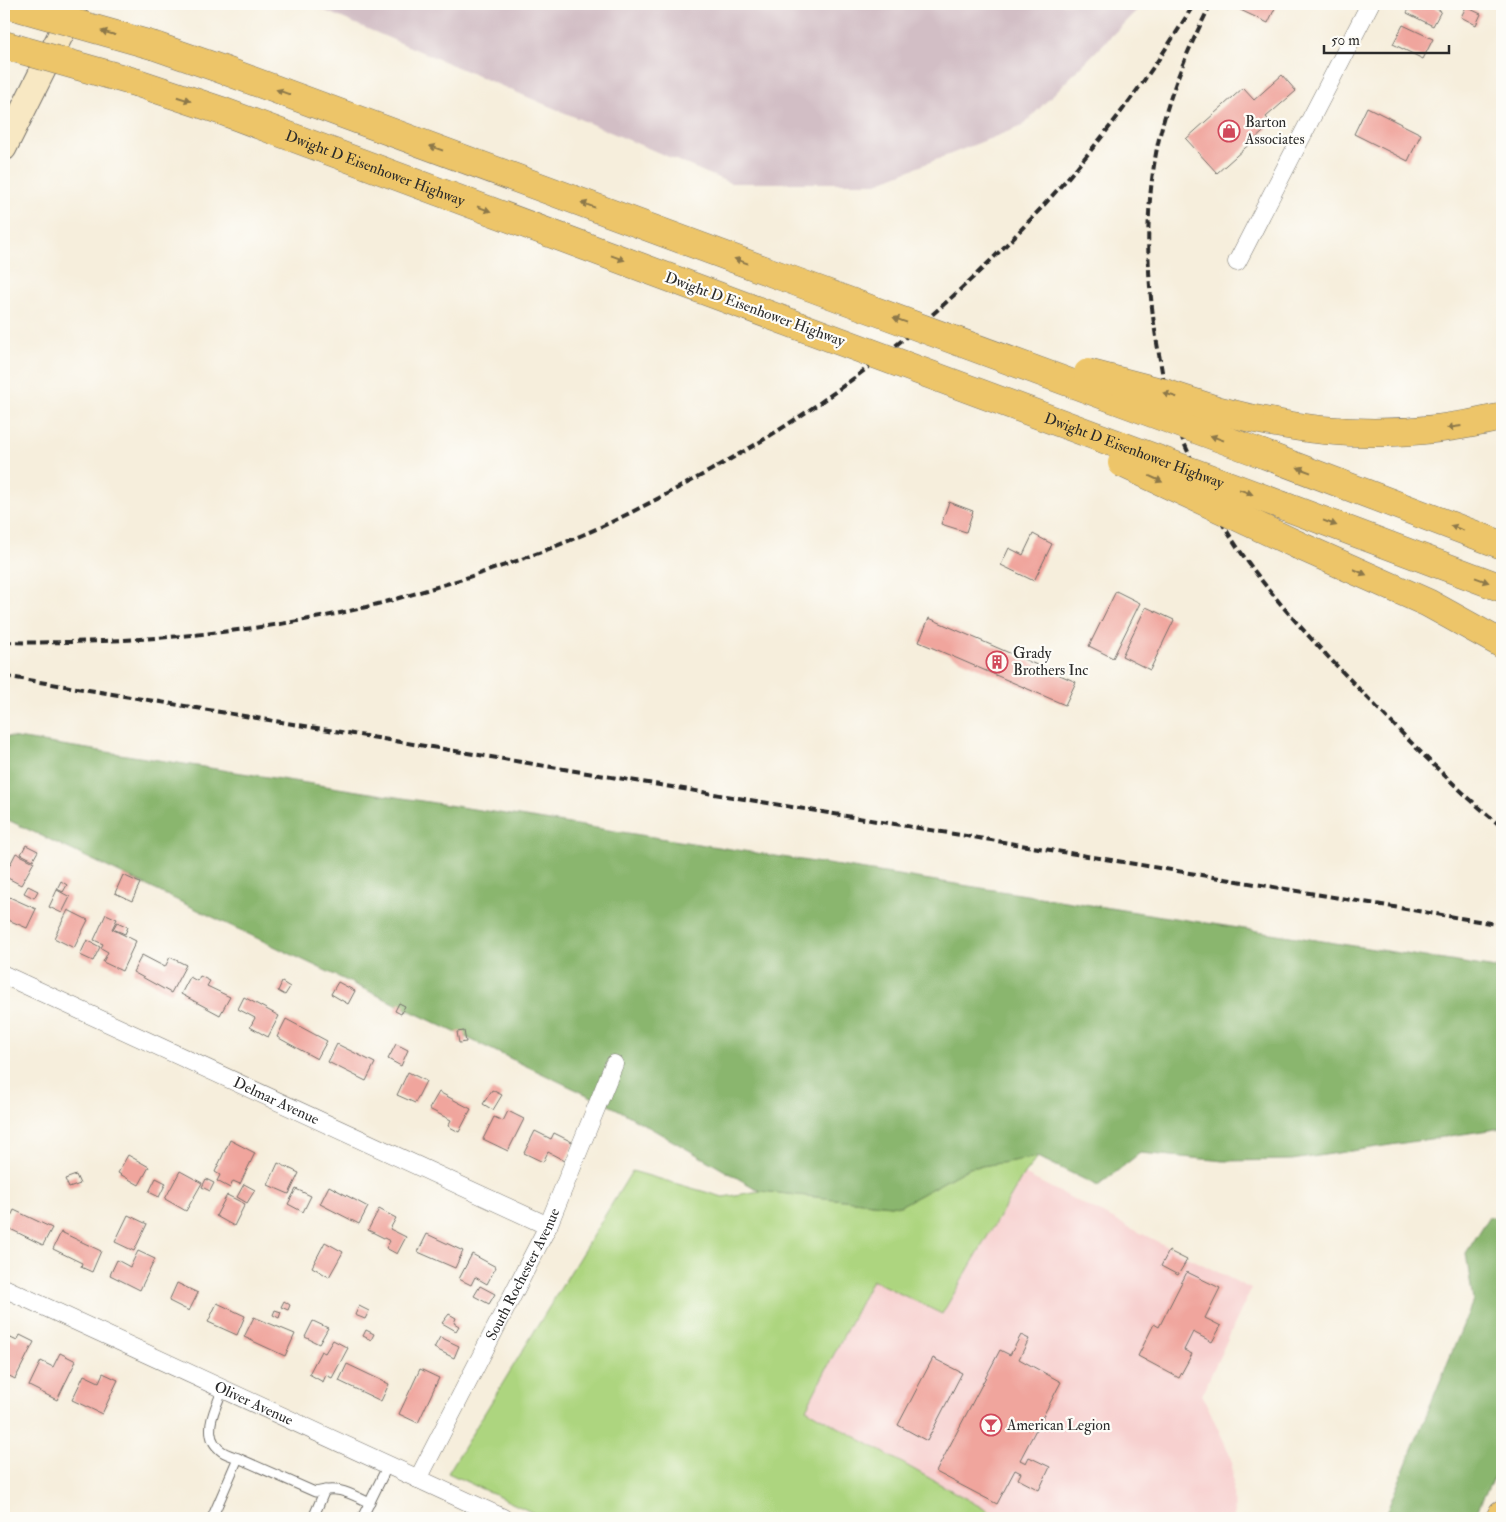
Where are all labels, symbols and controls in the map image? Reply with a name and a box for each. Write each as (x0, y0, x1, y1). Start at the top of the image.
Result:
scale bar (1324, 22, 1448, 54)
one-way arrow (101, 28, 116, 36)
text: 50 m (1331, 31, 1360, 50)
one-way arrow (276, 88, 291, 95)
one-way arrow (177, 95, 192, 103)
place label: Barton Associates (1244, 113, 1305, 149)
shop icon: Barton Associates (1217, 119, 1241, 143)
street label: Dwight D Eisenhower Highway (282, 126, 468, 211)
one-way arrow (428, 144, 443, 152)
one-way arrow (580, 201, 595, 209)
one-way arrow (477, 205, 492, 213)
one-way arrow (611, 254, 626, 262)
one-way arrow (733, 257, 748, 264)
street label: Dwight D Eisenhower Highway (662, 268, 848, 351)
one-way arrow (893, 316, 908, 323)
one-way arrow (1162, 391, 1177, 399)
street label: Dwight D Eisenhower Highway (1041, 409, 1227, 493)
one-way arrow (1446, 423, 1462, 431)
one-way arrow (1210, 433, 1224, 441)
one-way arrow (1297, 466, 1312, 473)
one-way arrow (1149, 475, 1163, 483)
one-way arrow (1238, 489, 1253, 496)
one-way arrow (1322, 520, 1337, 527)
one-way arrow (1449, 523, 1464, 531)
one-way arrow (1353, 569, 1367, 577)
one-way arrow (1475, 577, 1489, 585)
place label: Grady Brothers Inc (1013, 644, 1088, 680)
building icon: Grady Brothers Inc (985, 650, 1009, 674)
street label: Delmar Avenue (230, 1073, 322, 1129)
street label: South Rochester Avenue (482, 1206, 564, 1344)
street label: Oliver Avenue (211, 1377, 296, 1430)
bar icon: American Legion (979, 1413, 1003, 1437)
place label: American Legion (1006, 1416, 1111, 1435)

